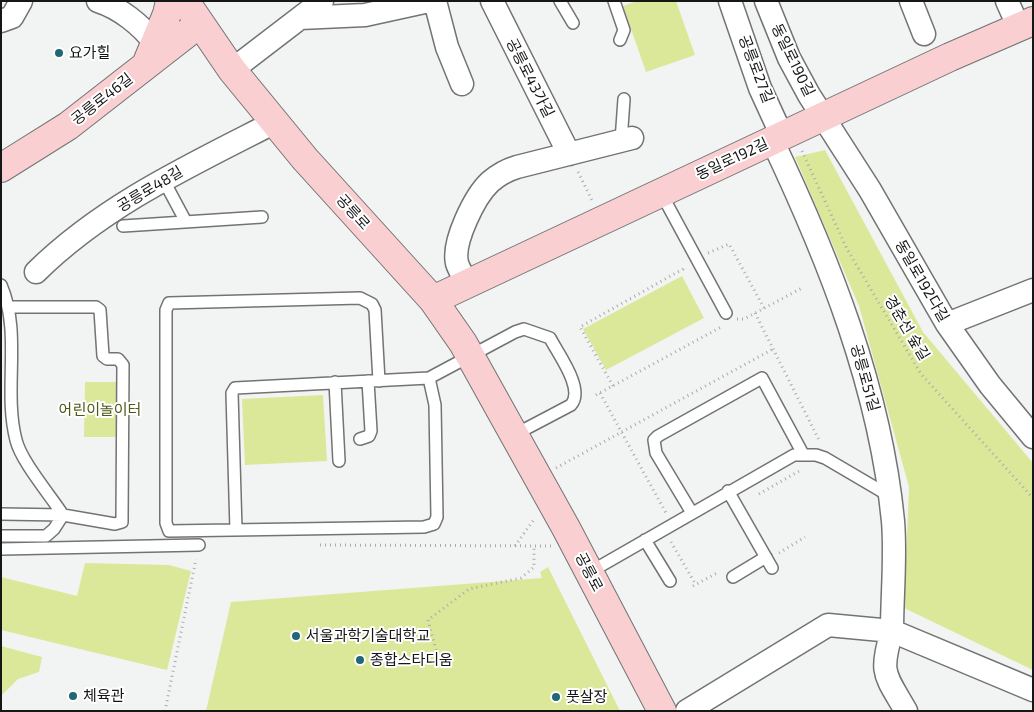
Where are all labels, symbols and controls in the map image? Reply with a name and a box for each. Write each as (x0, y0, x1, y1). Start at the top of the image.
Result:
street label: 동일로190길 (768, 21, 818, 99)
street label: 공릉로27길 (735, 32, 777, 106)
street label: 공릉로43가길 (502, 35, 558, 121)
place label: 요가힐 (69, 44, 110, 62)
marker: 요가힐 (53, 47, 65, 59)
street label: 공릉로46길 (68, 69, 136, 129)
street label: 동일로192길 (693, 134, 771, 184)
street label: 공릉로48길 (114, 162, 186, 216)
street label: 공릉로 (332, 191, 374, 233)
street label: 동일로192다길 (891, 237, 953, 325)
street label: 경춘선 숲길 (881, 292, 933, 364)
street label: 공릉로51길 (847, 342, 883, 414)
park label: 어린이놀이터 (59, 401, 141, 419)
street label: 공릉로 (571, 549, 607, 595)
place label: 서울과학기술대학교 (306, 627, 430, 645)
marker: 서울과학기술대학교 (290, 630, 302, 642)
place label: 종합스타디움 (370, 651, 453, 669)
marker: 종합스타디움 (354, 654, 366, 666)
place label: 체육관 (83, 687, 124, 705)
place label: 풋살장 (566, 688, 607, 706)
marker: 체육관 (67, 690, 79, 702)
marker: 풋살장 (550, 691, 562, 703)

